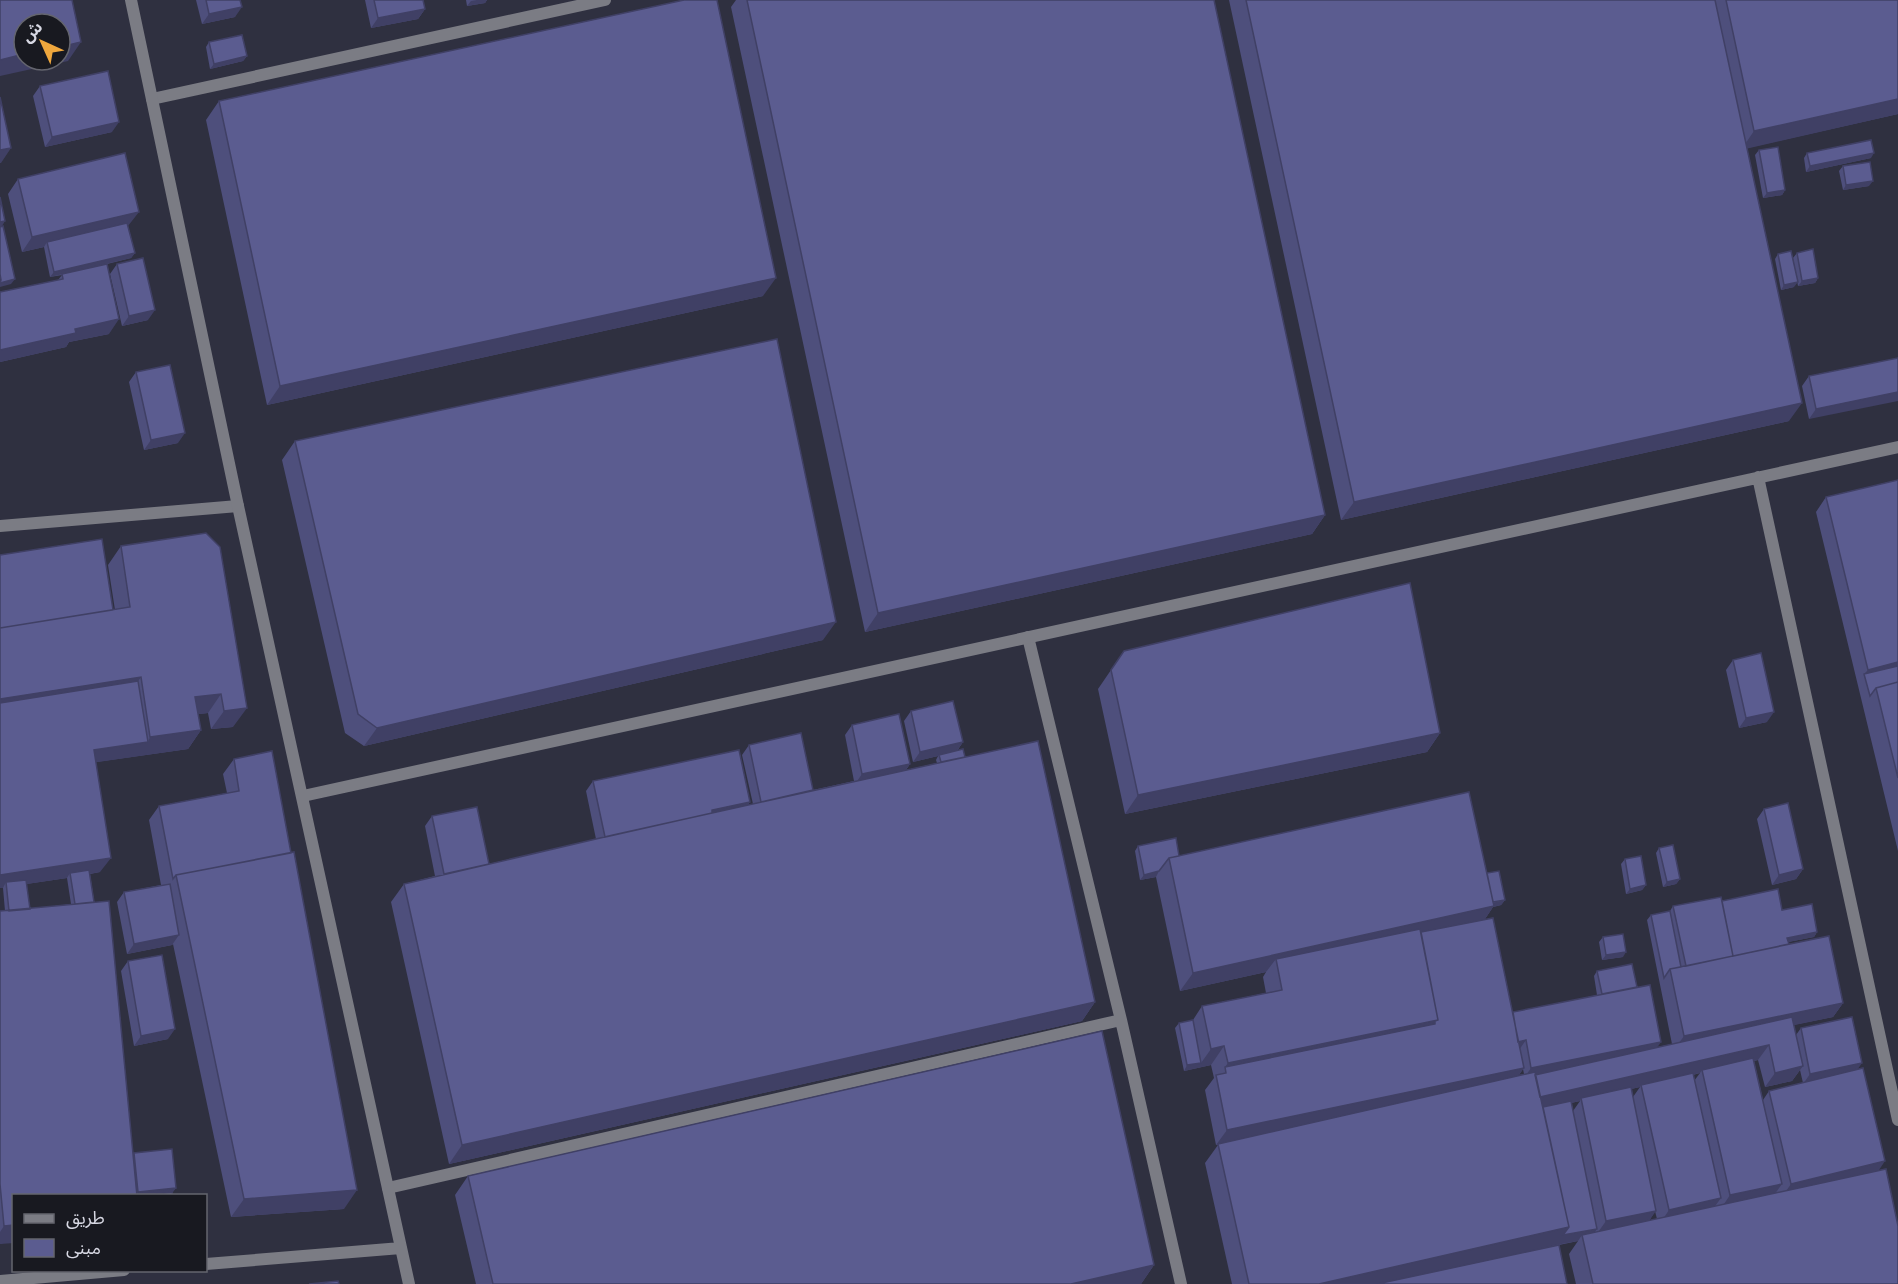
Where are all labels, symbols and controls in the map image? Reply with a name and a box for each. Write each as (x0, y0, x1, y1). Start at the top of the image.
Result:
north arrow (12, 12, 72, 72)
text: ش (17, 17, 46, 46)
legend (12, 1194, 207, 1272)
text: طريق (66, 1207, 105, 1229)
text: مبنى (66, 1237, 101, 1259)

